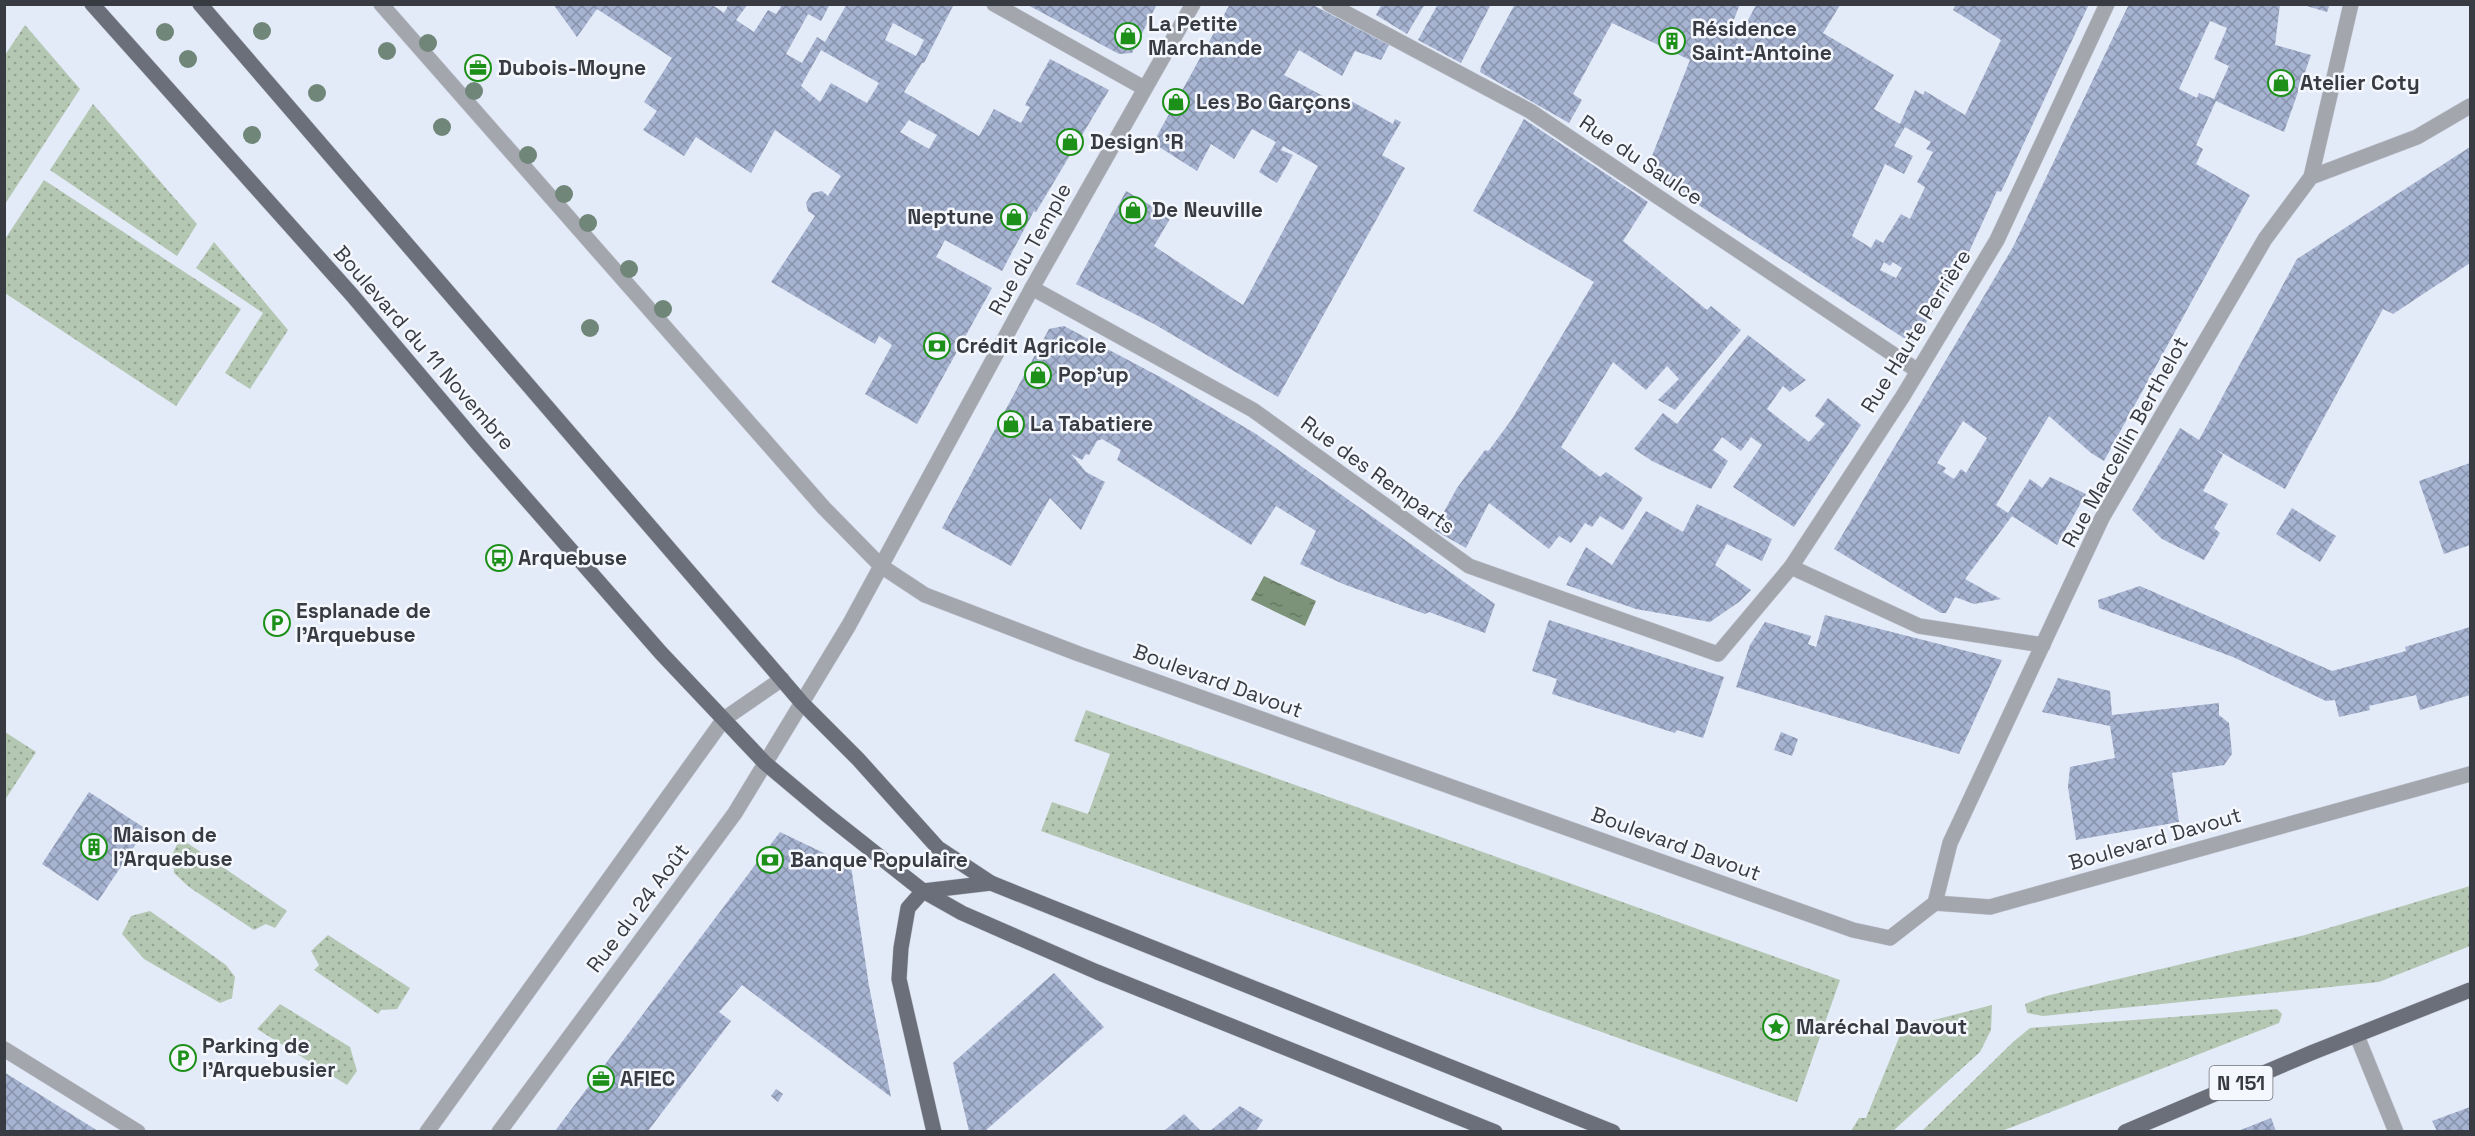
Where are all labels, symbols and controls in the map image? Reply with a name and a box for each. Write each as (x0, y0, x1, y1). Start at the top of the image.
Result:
place label: La Petite Marchande (1148, 10, 1262, 61)
place label: Résidence Saint-Antoine (1692, 15, 1832, 66)
shop icon: La Petite Marchande (1113, 21, 1143, 51)
building icon: Résidence Saint-Antoine (1657, 26, 1687, 56)
office icon: Dubois-Moyne (463, 53, 493, 83)
place label: Dubois-Moyne (498, 54, 646, 81)
shop icon: Atelier Coty (2266, 68, 2296, 98)
place label: Atelier Coty (2300, 69, 2420, 96)
shop icon: Les Bo Garçons (1161, 87, 1191, 117)
place label: Les Bo Garçons (1196, 88, 1351, 115)
street label: Rue du Saulce (1574, 108, 1708, 211)
shop icon: Design 'R (1055, 127, 1085, 157)
place label: Design 'R (1090, 128, 1184, 155)
street label: Rue du Temple (982, 178, 1077, 320)
shop icon: De Neuville (1118, 195, 1148, 225)
place label: De Neuville (1152, 196, 1263, 223)
shop icon: Neptune (999, 202, 1029, 232)
place label: Neptune (907, 203, 994, 230)
street label: Boulevard du 11 Novembre (328, 240, 521, 456)
street label: Rue Haute Perrière (1854, 244, 1977, 417)
bank icon: Crédit Agricole (922, 331, 952, 361)
place label: Crédit Agricole (956, 332, 1107, 359)
street label: Rue Marcellin Berthelot (2055, 332, 2194, 552)
shop icon: Pop'up (1023, 360, 1053, 390)
place label: Pop'up (1058, 361, 1129, 388)
shop icon: La Tabatiere (996, 409, 1026, 439)
street label: Rue des Remparts (1296, 409, 1461, 540)
place label: La Tabatiere (1030, 410, 1153, 437)
bus stop icon: Arquebuse (484, 543, 514, 573)
place label: Arquebuse (518, 544, 627, 571)
place label: Esplanade de l'Arquebuse (296, 597, 431, 648)
parking icon: Esplanade de l'Arquebuse (262, 608, 292, 638)
street label: Boulevard Davout (1130, 637, 1307, 724)
street label: Boulevard Davout (1588, 800, 1765, 887)
street label: Boulevard Davout (2065, 801, 2244, 876)
place label: Maison de l'Arquebuse (113, 821, 233, 872)
building icon: Maison de l'Arquebuse (79, 832, 109, 862)
street label: Rue du 24 Août (580, 838, 695, 978)
bank icon: Banque Populaire (755, 845, 785, 875)
place label: Banque Populaire (790, 846, 968, 873)
place icon: Maréchal Davout (1761, 1012, 1791, 1042)
place label: Maréchal Davout (1796, 1013, 1967, 1040)
place label: Parking de l'Arquebusier (202, 1032, 335, 1083)
parking icon: Parking de l'Arquebusier (168, 1043, 198, 1073)
office icon: AFIEC (586, 1064, 616, 1094)
place label: AFIEC (620, 1065, 675, 1092)
road number: N 151 (2210, 1066, 2272, 1100)

